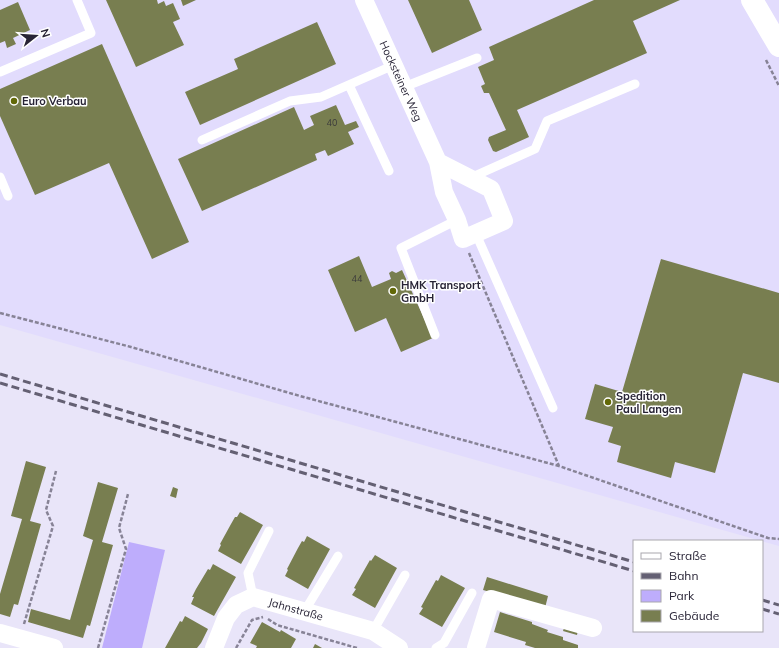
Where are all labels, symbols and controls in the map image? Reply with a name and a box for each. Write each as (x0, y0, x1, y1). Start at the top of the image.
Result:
north arrow (16, 16, 56, 56)
text: N (38, 27, 53, 39)
street label: Hocksteiner Weg (377, 38, 425, 123)
place label: Euro Verbau (22, 94, 87, 108)
marker: Euro Verbau (9, 96, 19, 106)
house number: 40 (327, 117, 337, 128)
house number: 44 (352, 273, 363, 284)
place label: HMK Transport GmbH (401, 278, 481, 305)
marker: HMK Transport GmbH (388, 286, 398, 296)
place label: Spedition Paul Langen (616, 389, 681, 416)
marker: Spedition Paul Langen (603, 397, 613, 407)
legend (633, 540, 763, 632)
text: Straße (669, 548, 706, 563)
text: Bahn (669, 568, 698, 583)
text: Park (669, 588, 695, 603)
street label: Jahnstraße (267, 595, 325, 623)
text: Gebäude (669, 608, 719, 623)

